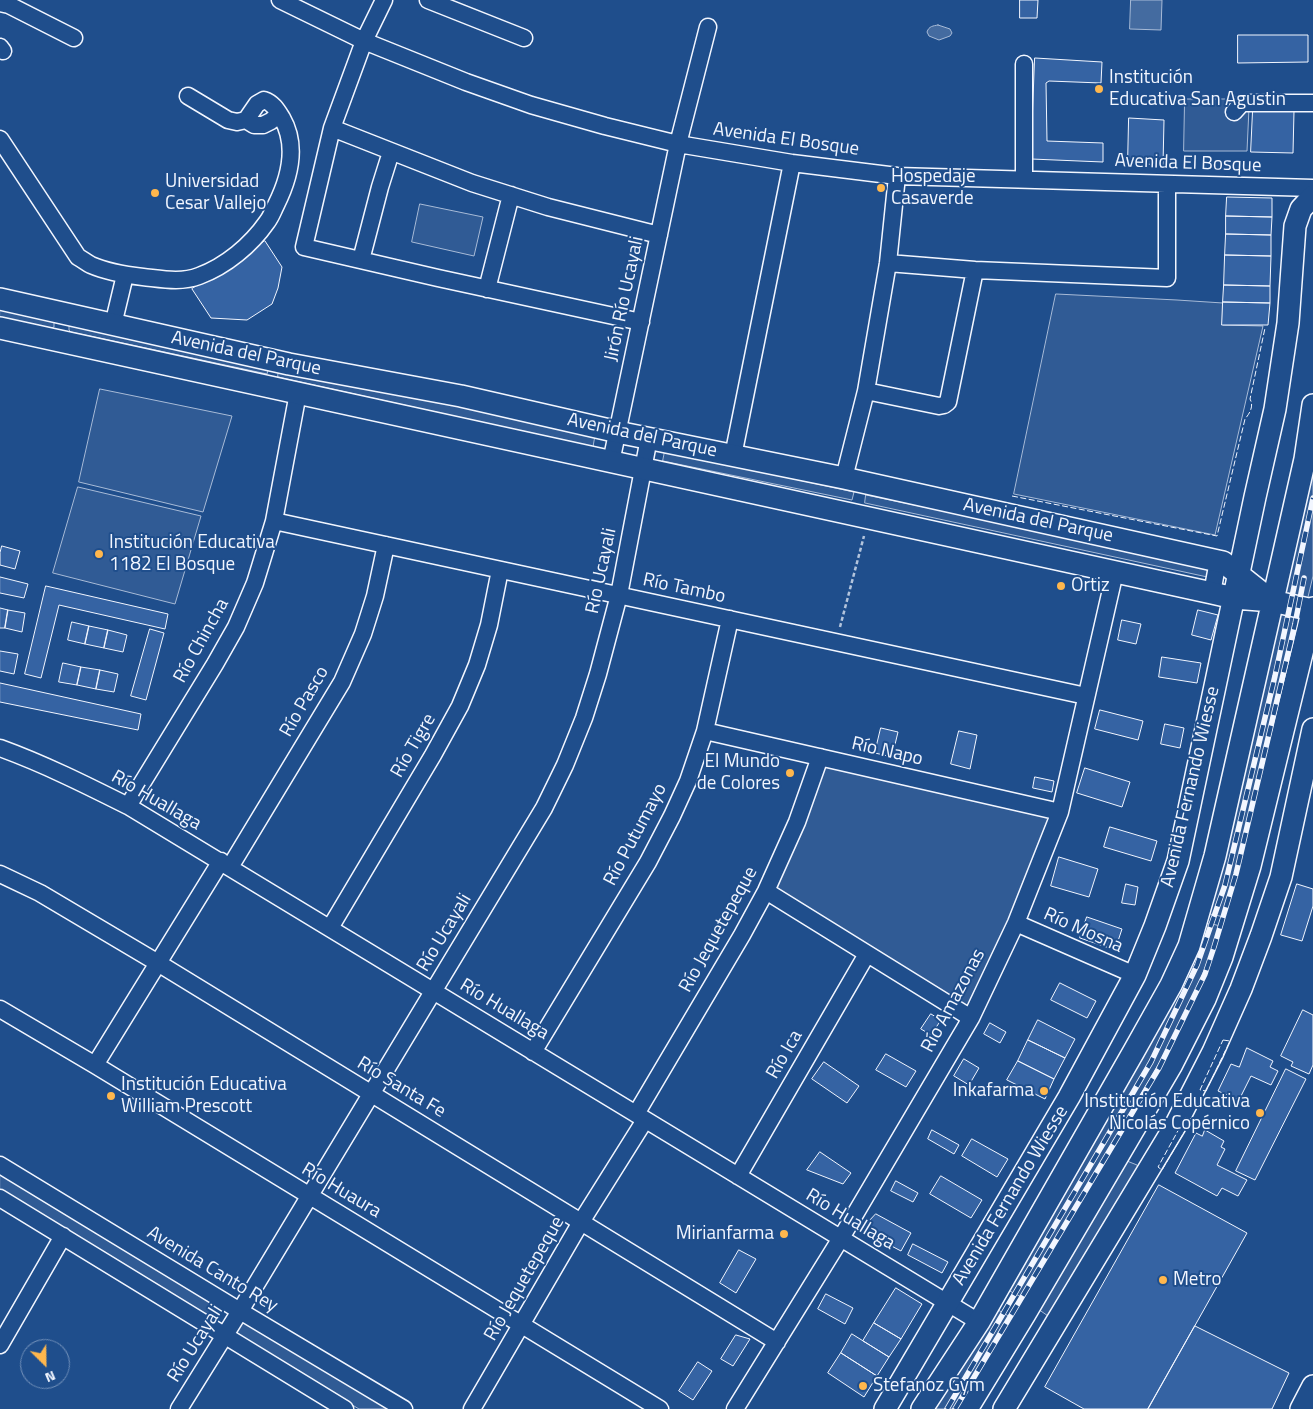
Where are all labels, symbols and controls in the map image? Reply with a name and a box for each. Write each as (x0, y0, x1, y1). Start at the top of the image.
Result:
place label: Institución Educativa San Agustin (1109, 67, 1286, 111)
marker: Institución Educativa San Agustin (1093, 83, 1105, 95)
street label: Avenida El Bosque (712, 118, 860, 162)
street label: Avenida El Bosque (1114, 150, 1262, 178)
place label: Hospedaje Casaverde (891, 166, 976, 210)
place label: Universidad Cesar Vallejo (165, 171, 266, 215)
marker: Hospedaje Casaverde (875, 182, 887, 194)
marker: Universidad Cesar Vallejo (149, 187, 161, 199)
street label: Jirón Río Ucayali (601, 234, 649, 364)
street label: Avenida del Parque (169, 327, 323, 381)
street label: Avenida del Parque (565, 409, 719, 463)
street label: Avenida del Parque (961, 494, 1115, 548)
street label: Río Ucayali (582, 526, 622, 616)
place label: Institución Educativa 1182 El Bosque (109, 532, 275, 576)
marker: Institución Educativa 1182 El Bosque (93, 548, 105, 560)
street label: Río Tambo (641, 569, 727, 609)
place label: Ortiz (1071, 575, 1110, 597)
marker: Ortiz (1055, 580, 1067, 592)
street label: Río Chincha (169, 595, 235, 687)
street label: Río Pasco (276, 663, 334, 741)
street label: Avenida Fernando Wiesse (1157, 684, 1225, 890)
street label: Río Tigre (387, 710, 441, 782)
street label: Río Napo (849, 733, 925, 771)
place label: El Mundo de Colores (697, 751, 780, 795)
street label: Río Huallaga (107, 766, 205, 836)
marker: El Mundo de Colores (784, 767, 796, 779)
street label: Río Putumayo (600, 780, 672, 890)
street label: Río Jequetepeque (675, 863, 763, 997)
street label: Río Ucayali (413, 890, 477, 976)
street label: Río Mosna (1040, 903, 1126, 959)
street label: Río Amazonas (917, 945, 991, 1057)
street label: Río Huallaga (455, 974, 553, 1046)
street label: Río Ica (762, 1027, 808, 1083)
street label: Río Santa Fe (352, 1053, 450, 1123)
place label: Institución Educativa William Prescott (121, 1074, 287, 1118)
place label: Inkafarma (953, 1080, 1034, 1102)
marker: Inkafarma (1038, 1085, 1050, 1097)
marker: Institución Educativa William Prescott (105, 1090, 117, 1102)
place label: Institución Educativa Nicolás Copérnico (1084, 1091, 1250, 1135)
street label: Avenida Fernando Wiesse (948, 1102, 1074, 1290)
marker: Institución Educativa Nicolás Copérnico (1254, 1107, 1266, 1119)
street label: Río Huaura (297, 1158, 385, 1224)
street label: Río Huallaga (801, 1184, 899, 1256)
street label: Río Jequetepeque (480, 1213, 570, 1345)
street label: Avenida Canto Rey (142, 1222, 282, 1318)
place label: Mirianfarma (676, 1223, 774, 1245)
marker: Mirianfarma (778, 1228, 790, 1240)
place label: Metro (1173, 1269, 1221, 1291)
marker: Metro (1157, 1274, 1169, 1286)
street label: Río Ucayali (163, 1301, 229, 1387)
north arrow (20, 1339, 70, 1389)
text: N (42, 1366, 59, 1389)
place label: Stefanoz Gym (873, 1375, 985, 1397)
marker: Stefanoz Gym (857, 1380, 869, 1392)

